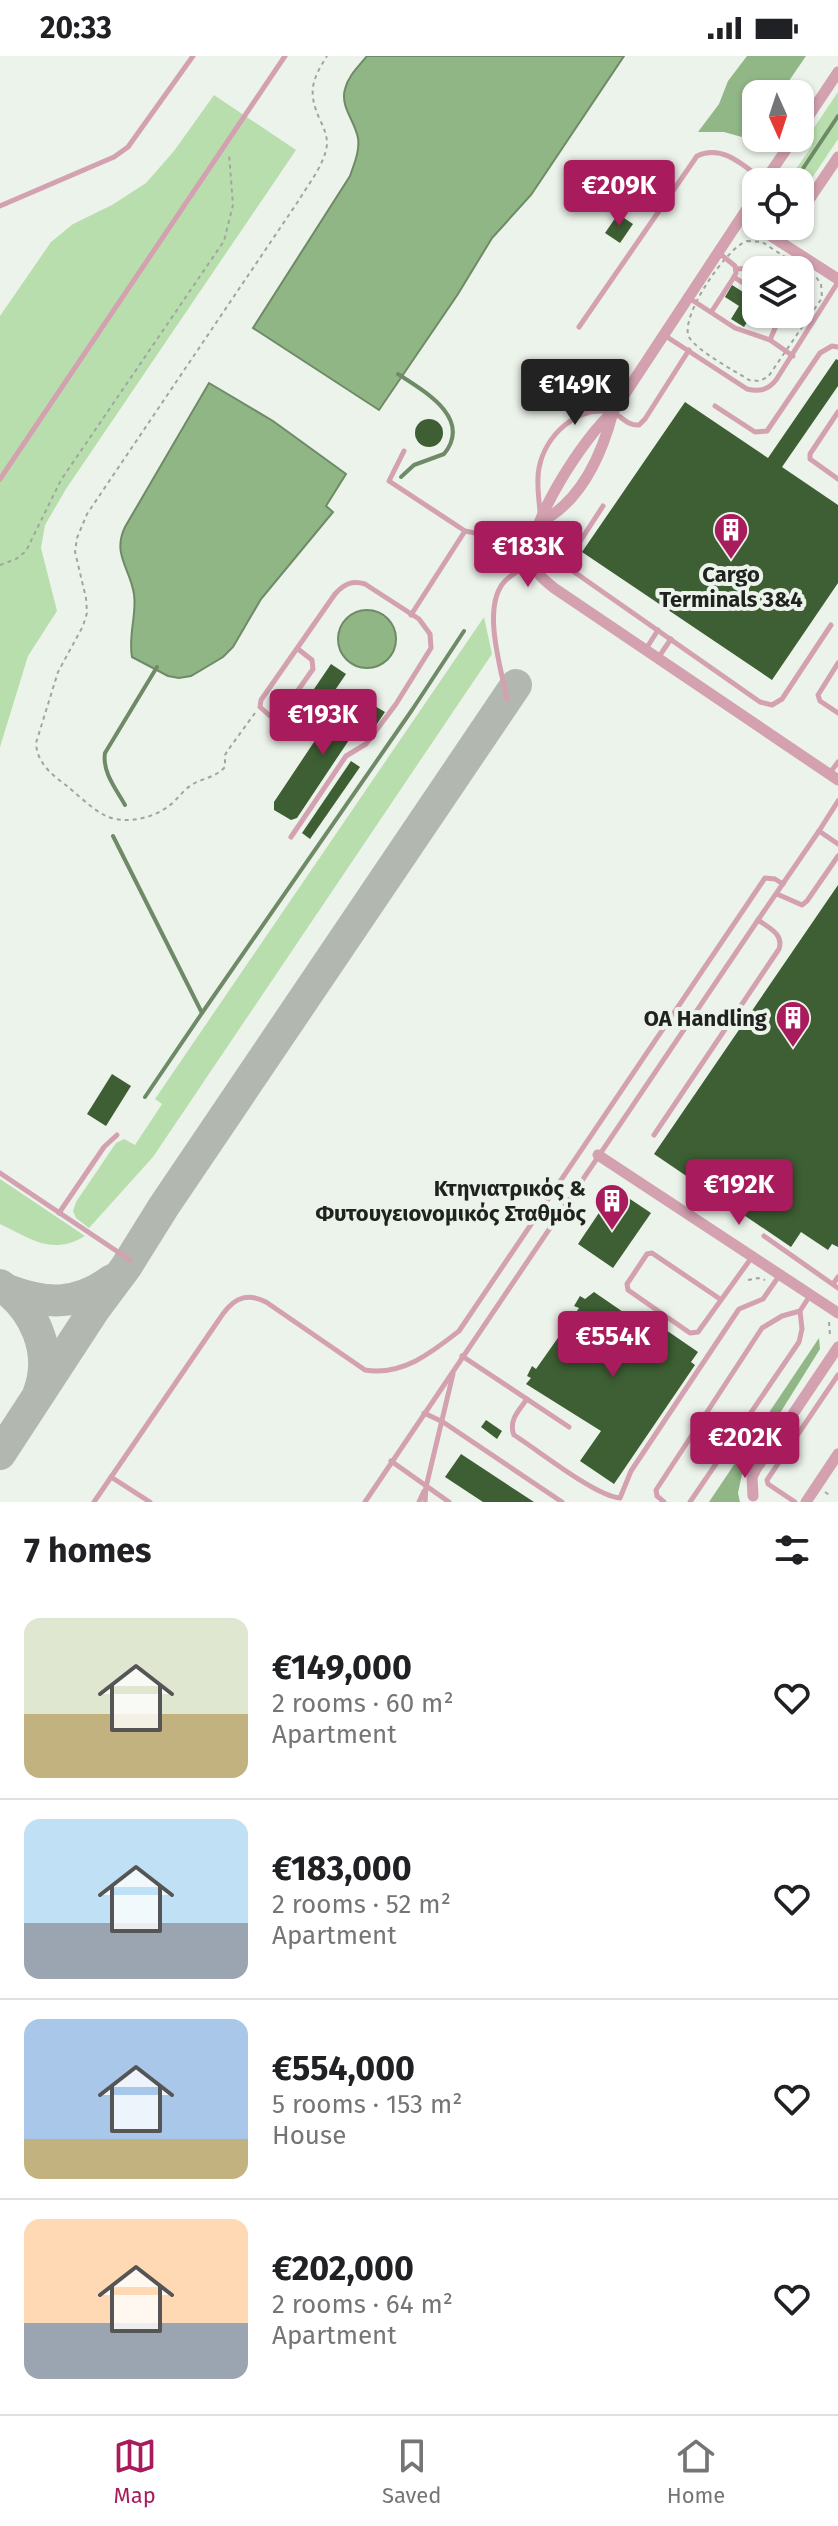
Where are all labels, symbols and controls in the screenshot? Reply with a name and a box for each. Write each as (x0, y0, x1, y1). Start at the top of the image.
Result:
text: 20:33 (40, 10, 112, 46)
north arrow (742, 80, 814, 152)
map controls (742, 80, 814, 328)
pin: €209K (563, 160, 675, 228)
button: locate (742, 168, 814, 240)
text: €209K (582, 170, 656, 201)
button: layers (742, 256, 814, 328)
pin: €149K (519, 359, 631, 427)
text: €149K (539, 369, 611, 400)
building icon: Cargo Terminals 3&4 (712, 511, 750, 561)
pin: €183K (472, 521, 584, 589)
text: €183K (492, 531, 564, 562)
place label: Cargo Terminals 3&4 (659, 561, 803, 613)
pin: €193K (267, 689, 379, 757)
text: €193K (288, 699, 358, 730)
building icon: OA Handling (774, 999, 812, 1049)
place label: OA Handling (644, 1005, 768, 1032)
pin: €192K (683, 1159, 795, 1227)
text: €192K (704, 1169, 774, 1200)
place label: Κτηνιατρικός & Φυτουγειονομικός Σταθμός (315, 1175, 586, 1227)
building icon: Κτηνιατρικός & Φυτουγειονομικός Σταθμός (593, 1182, 631, 1232)
pin: €554K (557, 1311, 669, 1379)
text: €554K (576, 1321, 650, 1352)
pin: €202K (689, 1412, 801, 1480)
text: €202K (708, 1422, 782, 1453)
icon: filters (770, 1528, 814, 1572)
text: 7 homes (24, 1530, 151, 1571)
text: €149,000 (272, 1647, 412, 1688)
icon: home (88, 1650, 184, 1746)
icon: heart (770, 1676, 814, 1720)
text: 2 rooms · 60 m² (272, 1688, 454, 1719)
text: Apartment (272, 1719, 397, 1750)
text: €183,000 (272, 1848, 412, 1889)
icon: home (88, 1851, 184, 1947)
icon: heart (770, 1877, 814, 1921)
text: 2 rooms · 52 m² (272, 1889, 451, 1920)
text: Apartment (272, 1920, 397, 1951)
text: €554,000 (272, 2048, 415, 2089)
icon: home (88, 2051, 184, 2147)
icon: heart (770, 2077, 814, 2121)
text: 5 rooms · 153 m² (272, 2089, 463, 2120)
text: House (272, 2120, 346, 2151)
text: €202,000 (272, 2248, 414, 2289)
icon: home (88, 2251, 184, 2347)
icon: heart (770, 2277, 814, 2321)
text: 2 rooms · 64 m² (272, 2289, 453, 2320)
text: Apartment (272, 2320, 397, 2351)
tab: Map (113, 2434, 157, 2509)
tab: Saved (382, 2434, 441, 2509)
tab: Home (667, 2434, 725, 2509)

